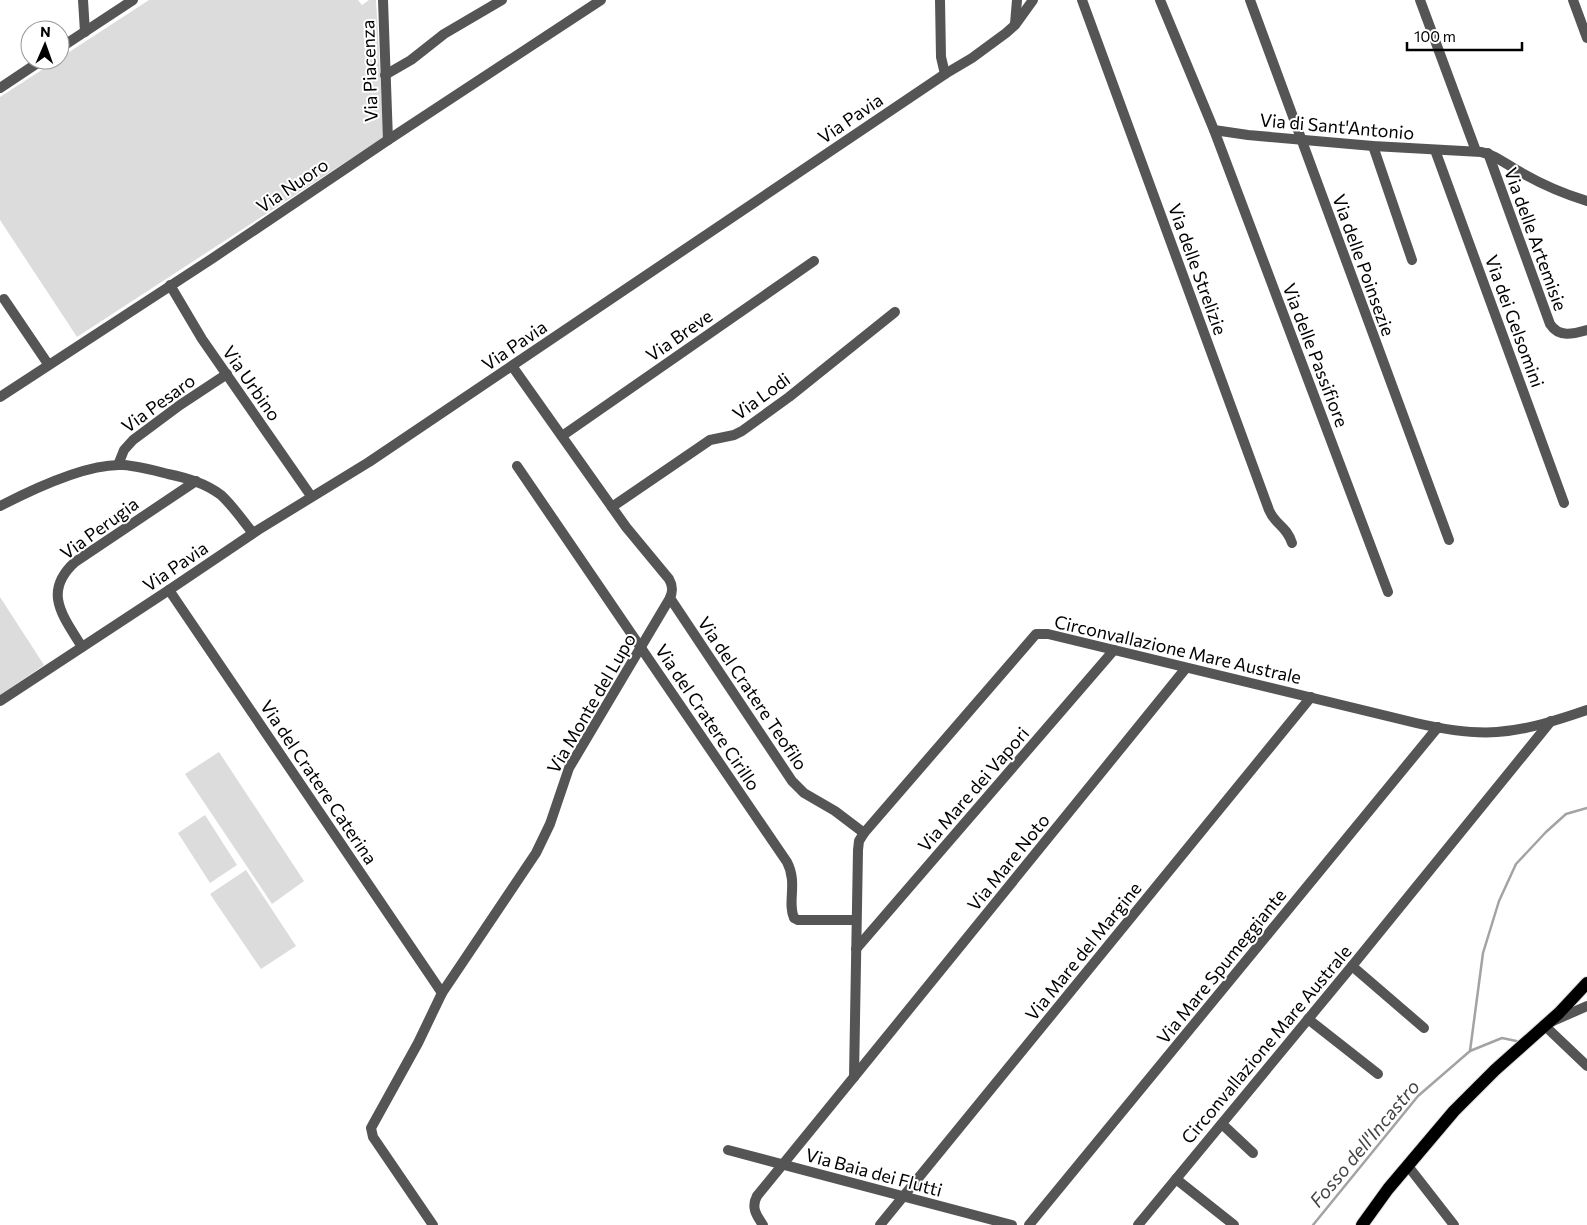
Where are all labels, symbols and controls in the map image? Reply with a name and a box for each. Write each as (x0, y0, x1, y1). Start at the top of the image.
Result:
north arrow (20, 20, 70, 70)
street label: Via Piacenza (356, 20, 382, 122)
scale bar (1407, 20, 1522, 52)
text: N (40, 23, 51, 40)
text: 100 m (1414, 27, 1456, 45)
street label: Via Pavia (813, 88, 887, 148)
street label: Via di Sant'Antonio (1259, 108, 1415, 144)
street label: Via Nuoro (252, 153, 332, 217)
street label: Via delle Artemisie (1500, 164, 1572, 314)
street label: Via delle Poinsezie (1328, 191, 1400, 339)
street label: Via delle Strelizie (1164, 200, 1232, 338)
street label: Via dei Gelsomini (1481, 252, 1549, 390)
street label: Via delle Passifiore (1278, 280, 1354, 430)
street label: Via Breve (642, 304, 716, 366)
street label: Via Pavia (477, 315, 551, 375)
street label: Via Urbino (218, 341, 286, 425)
street label: Via Lodi (728, 368, 794, 424)
street label: Via Pesaro (117, 369, 199, 437)
street label: Via Perugia (56, 492, 142, 564)
street label: Via Pavia (138, 536, 212, 596)
street label: Circonvallazione Mare Australe (1052, 610, 1304, 688)
street label: Via del Cratere Teofilo (693, 612, 813, 774)
street label: Via Monte del Lupo (542, 629, 640, 777)
street label: Via del Cratere Cirillo (651, 640, 765, 794)
street label: Via del Cratere Caterina (256, 696, 382, 868)
street label: Via Mare dei Vapori (913, 722, 1033, 856)
street label: Via Mare Noto (962, 809, 1054, 915)
street label: Via Mare del Margine (1020, 877, 1146, 1025)
street label: Via Mare Spumeggiante (1152, 884, 1290, 1048)
street label: Circonvallazione Mare Australe (1176, 940, 1356, 1148)
water label: Fosso dell'Incastro (1304, 1075, 1424, 1211)
street label: Via Baia dei Flutti (803, 1143, 945, 1201)

